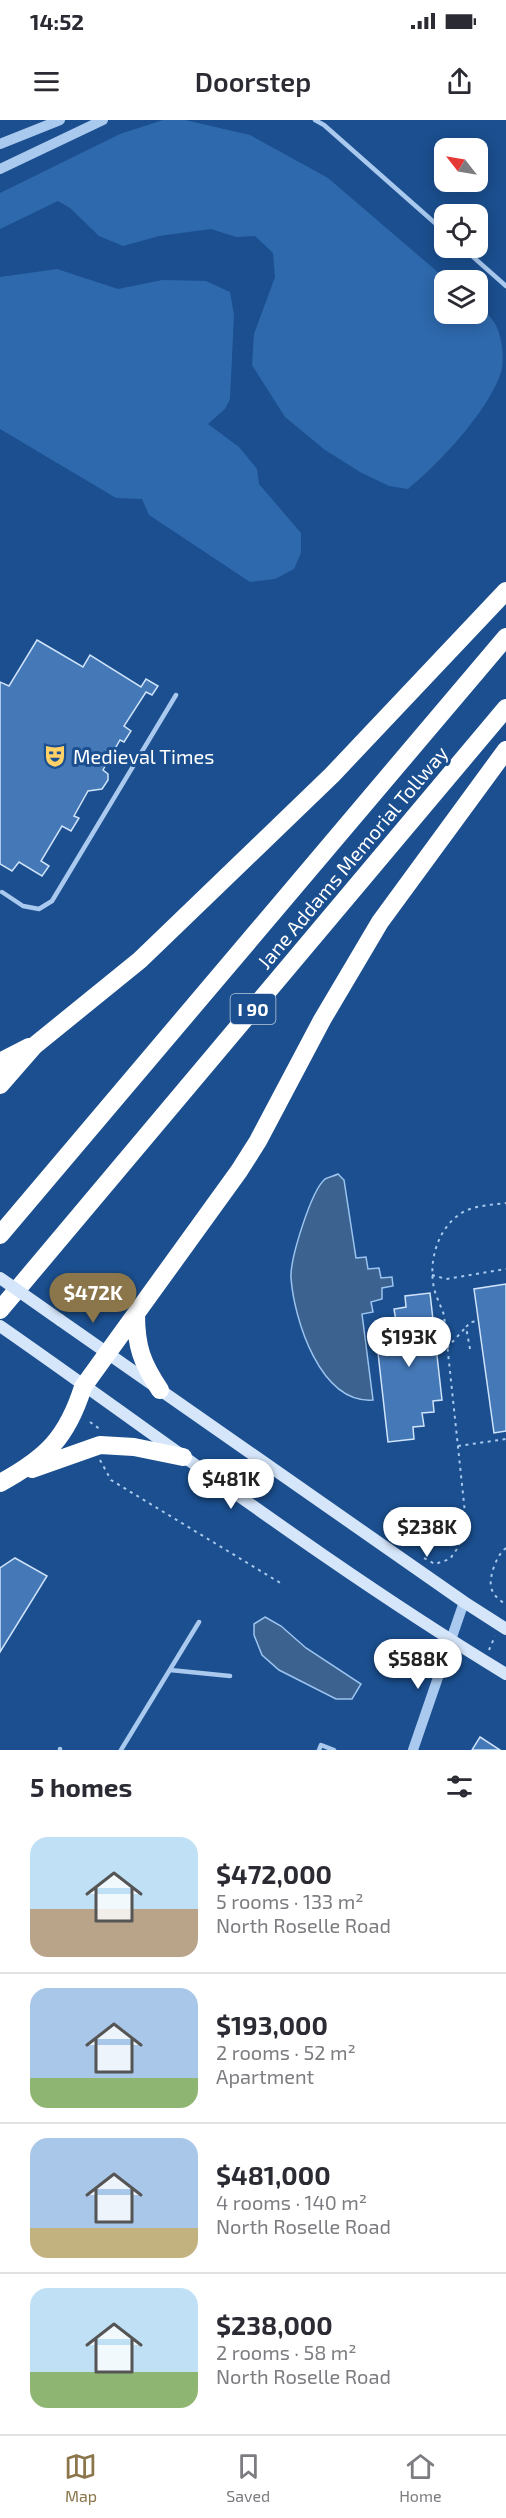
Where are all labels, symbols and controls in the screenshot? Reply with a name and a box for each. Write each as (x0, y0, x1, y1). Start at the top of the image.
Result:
text: 14:52 (30, 8, 84, 34)
icon: menu (30, 65, 63, 98)
text: Doorstep (195, 65, 311, 97)
icon: share (443, 65, 476, 98)
north arrow (434, 138, 488, 192)
map controls (434, 138, 488, 324)
button: locate (434, 204, 488, 258)
button: layers (434, 270, 488, 324)
street label: Jane Addams Memorial Tollway (252, 740, 453, 973)
theatre icon: Medieval Times (42, 743, 68, 769)
place label: Medieval Times (73, 744, 214, 768)
road number: I 90 (230, 994, 276, 1024)
pin: $472K (51, 1273, 135, 1324)
text: $472K (63, 1280, 123, 1304)
pin: $193K (367, 1317, 451, 1368)
text: $193K (381, 1324, 437, 1348)
pin: $481K (189, 1459, 273, 1510)
text: $481K (202, 1466, 260, 1490)
pin: $238K (385, 1507, 469, 1558)
text: $238K (397, 1514, 457, 1538)
pin: $588K (376, 1639, 460, 1690)
text: $588K (388, 1646, 448, 1670)
icon: filters (443, 1770, 476, 1803)
text: 5 homes (30, 1771, 132, 1802)
text: $472,000 (216, 1858, 332, 1889)
icon: home (78, 1861, 150, 1933)
text: 5 rooms · 133 m² (216, 1889, 363, 1913)
text: North Roselle Road (216, 1913, 391, 1937)
text: $193,000 (216, 2009, 328, 2040)
icon: home (78, 2012, 150, 2084)
text: 2 rooms · 52 m² (216, 2040, 356, 2064)
text: Apartment (216, 2064, 314, 2088)
text: $481,000 (216, 2159, 331, 2190)
icon: home (78, 2162, 150, 2234)
text: 4 rooms · 140 m² (216, 2190, 367, 2214)
text: North Roselle Road (216, 2214, 391, 2238)
text: $238,000 (216, 2309, 333, 2340)
icon: home (78, 2312, 150, 2384)
text: 2 rooms · 58 m² (216, 2340, 357, 2364)
text: North Roselle Road (216, 2364, 391, 2388)
tab: Map (64, 2450, 97, 2505)
tab: Saved (226, 2450, 270, 2505)
tab: Home (399, 2450, 442, 2505)

